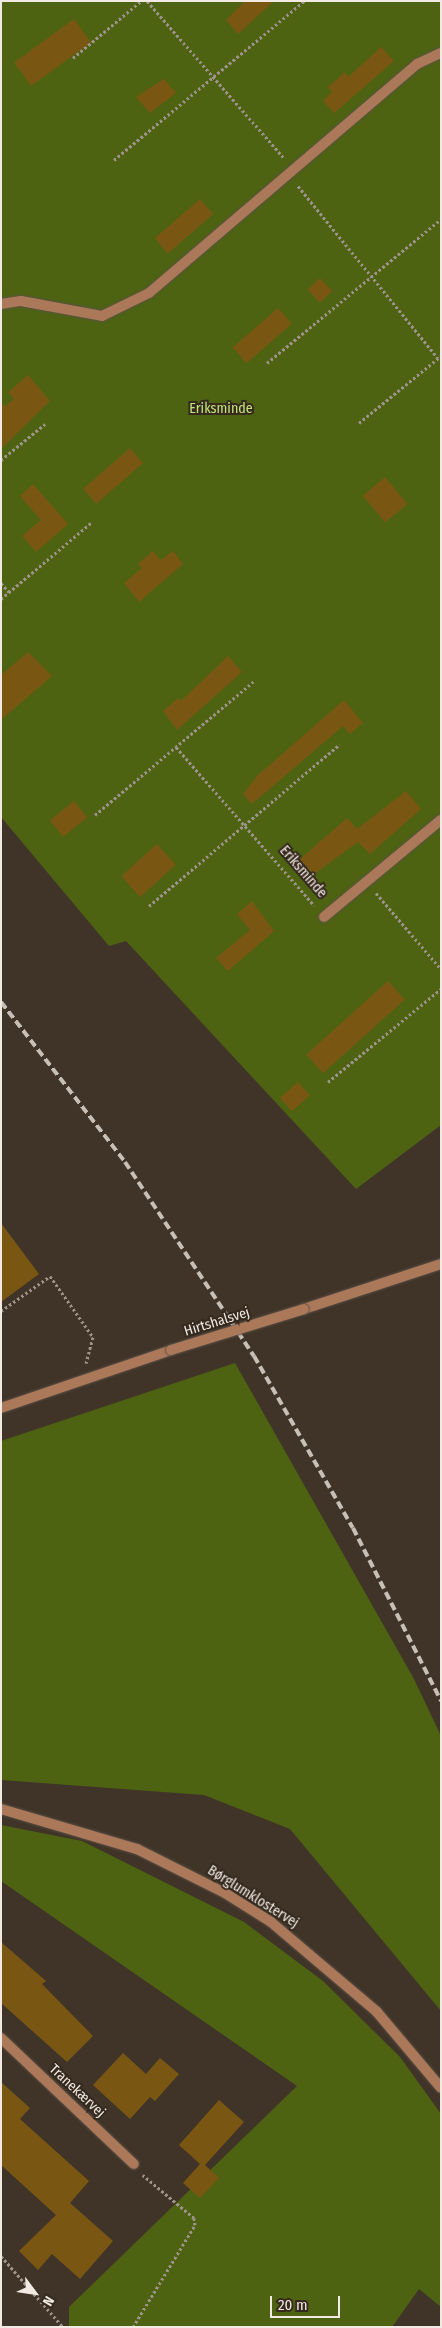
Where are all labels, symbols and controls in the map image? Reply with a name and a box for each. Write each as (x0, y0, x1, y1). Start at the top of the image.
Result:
park label: Eriksminde (189, 401, 253, 417)
street label: Eriksminde (276, 843, 330, 901)
street label: Hirtshalsvej (182, 1304, 252, 1340)
street label: Børglumklostervej (204, 1862, 302, 1932)
street label: Tranekærvej (46, 2061, 108, 2121)
north arrow (10, 2268, 60, 2318)
scale bar (272, 2286, 342, 2318)
text: N (39, 2293, 58, 2309)
text: 20 m (278, 2296, 308, 2314)

